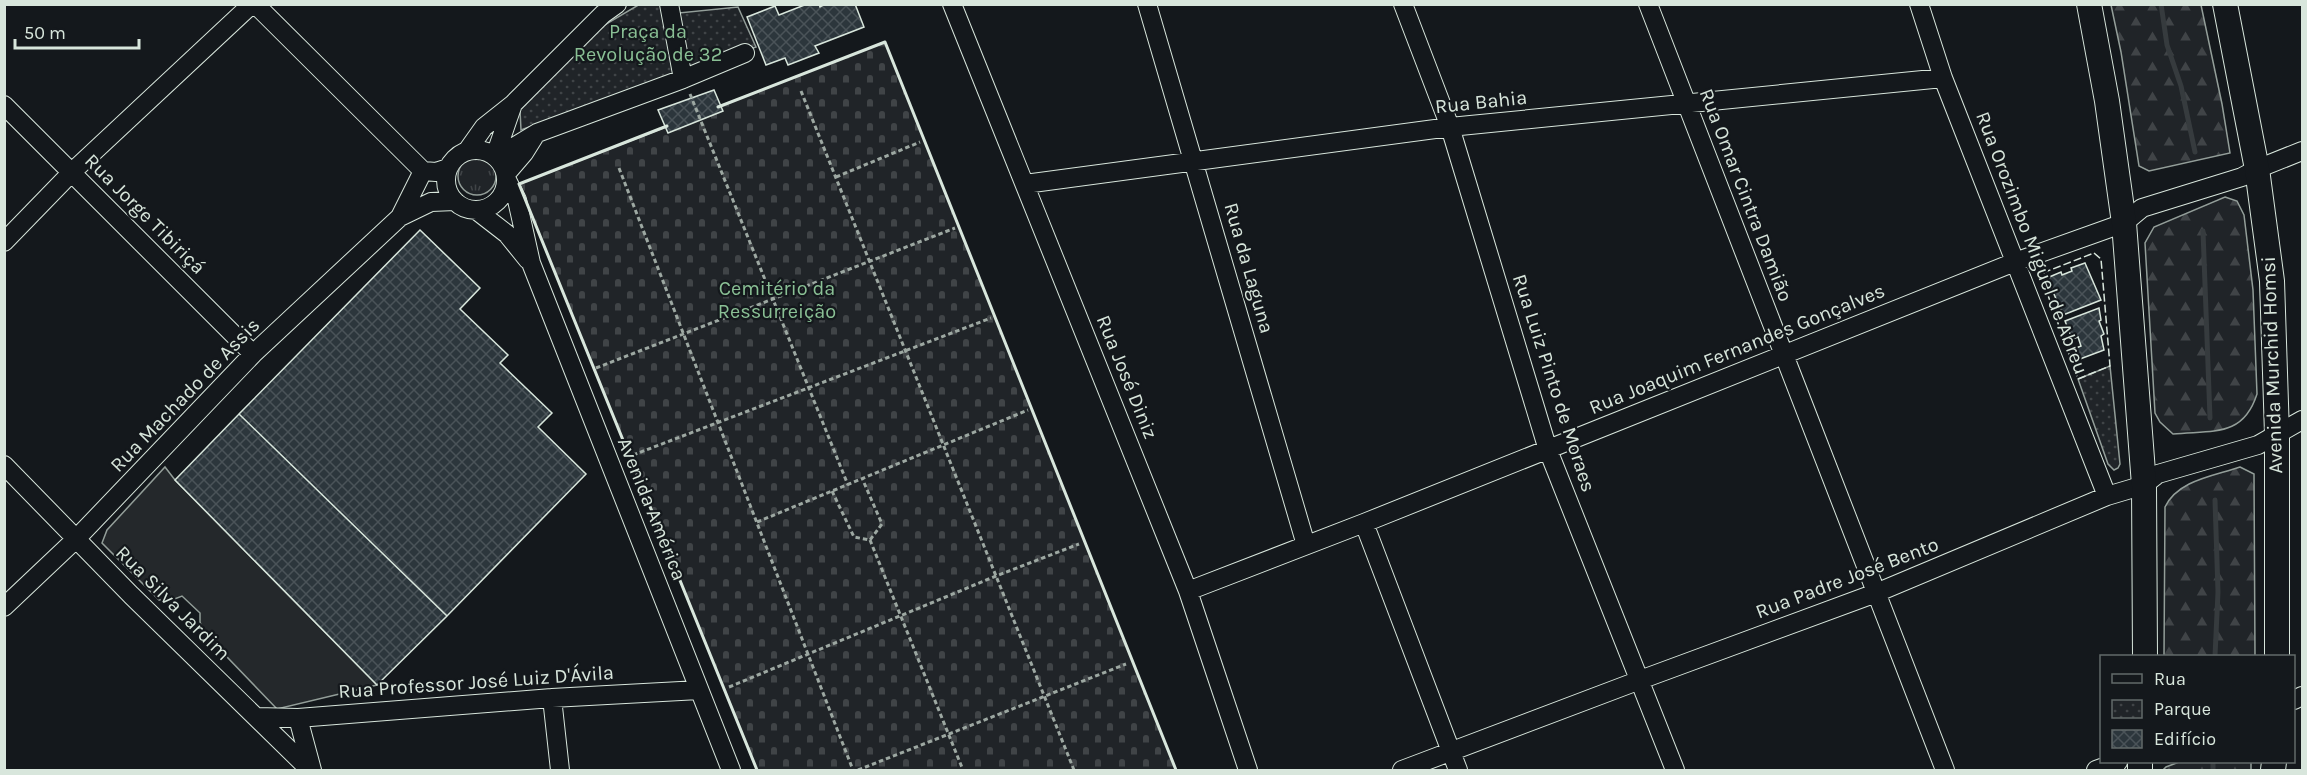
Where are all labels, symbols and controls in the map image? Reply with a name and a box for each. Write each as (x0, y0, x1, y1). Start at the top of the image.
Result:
scale bar (15, 12, 140, 50)
park label: Praça da Revolução de 32 (574, 20, 722, 66)
text: 50 m (24, 22, 66, 44)
street label: Rua Omar Cintra Damião (1695, 85, 1797, 305)
street label: Rua Bahia (1434, 86, 1528, 118)
street label: Rua Orozimbo Miguel de Abreu (1971, 108, 2093, 378)
street label: Rua Jorge Tibiriçá (80, 149, 210, 279)
street label: Rua da Laguna (1219, 200, 1279, 336)
street label: Avenida Murchid Homsi (2257, 256, 2287, 474)
street label: Rua Luiz Pinto de Moraes (1508, 271, 1600, 495)
park label: Cemitério da Ressurreição (718, 277, 836, 323)
street label: Rua Joaquim Fernandes Gonçalves (1586, 279, 1888, 419)
street label: Rua José Diniz (1092, 312, 1162, 442)
street label: Rua Machado de Assis (106, 313, 264, 477)
street label: Avenida América (613, 434, 691, 584)
street label: Rua Padre José Bento (1752, 532, 1942, 624)
street label: Rua Silva Jardim (111, 541, 235, 665)
legend (2100, 655, 2295, 763)
street label: Rua Professor José Luiz D'Ávila (337, 660, 615, 703)
text: Rua (2154, 668, 2186, 690)
text: Parque (2154, 698, 2211, 720)
text: Edifício (2154, 728, 2216, 750)

